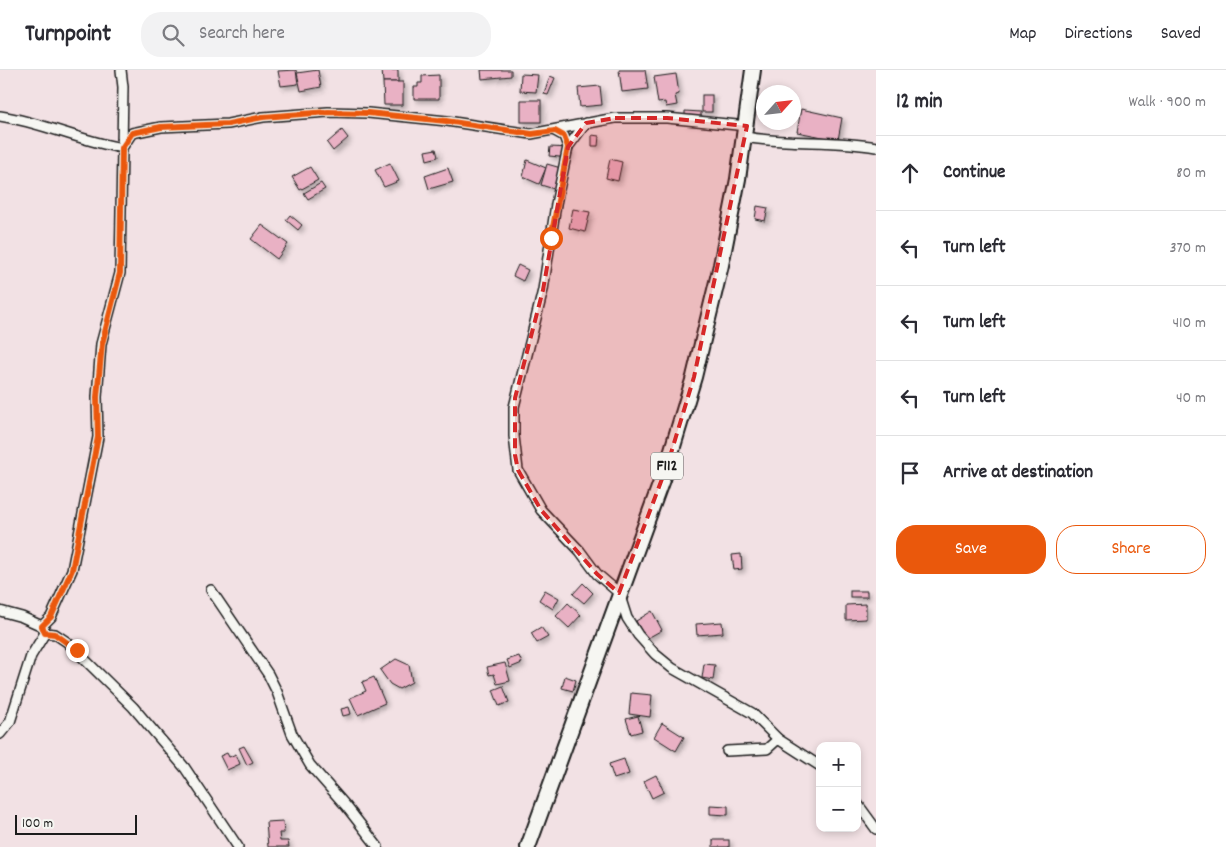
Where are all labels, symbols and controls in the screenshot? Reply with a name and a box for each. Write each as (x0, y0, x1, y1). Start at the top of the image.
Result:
search box (141, 12, 491, 57)
text: Turnpoint (25, 18, 111, 52)
icon: search (159, 21, 187, 49)
text: Search here (199, 21, 285, 48)
text: Map (1009, 22, 1036, 47)
text: Directions (1064, 22, 1133, 47)
text: Saved (1161, 22, 1201, 47)
north arrow (756, 85, 801, 130)
text: 12 min (896, 88, 943, 118)
text: Walk · 900 m (1129, 91, 1206, 114)
icon: ahead (896, 159, 924, 187)
text: Continue (943, 160, 1005, 187)
text: 80 m (1176, 162, 1206, 185)
route start (540, 227, 563, 250)
icon: left (896, 234, 924, 262)
text: Turn left (943, 235, 1006, 262)
text: 370 m (1169, 237, 1206, 260)
icon: left (896, 309, 924, 337)
text: Turn left (943, 310, 1006, 337)
text: 410 m (1172, 312, 1206, 335)
icon: left (896, 384, 924, 412)
text: Turn left (943, 385, 1006, 412)
text: 40 m (1176, 387, 1206, 410)
road number: F112 (651, 452, 683, 480)
icon: arrive (896, 459, 924, 487)
text: Arrive at destination (943, 460, 1093, 487)
button: Save (896, 525, 1046, 574)
button: Share (1056, 525, 1206, 574)
route end (66, 639, 89, 662)
map controls (816, 742, 861, 832)
button: + (816, 742, 861, 787)
button: − (816, 787, 861, 832)
scale bar (15, 812, 138, 835)
text: 100 m (22, 814, 53, 834)

